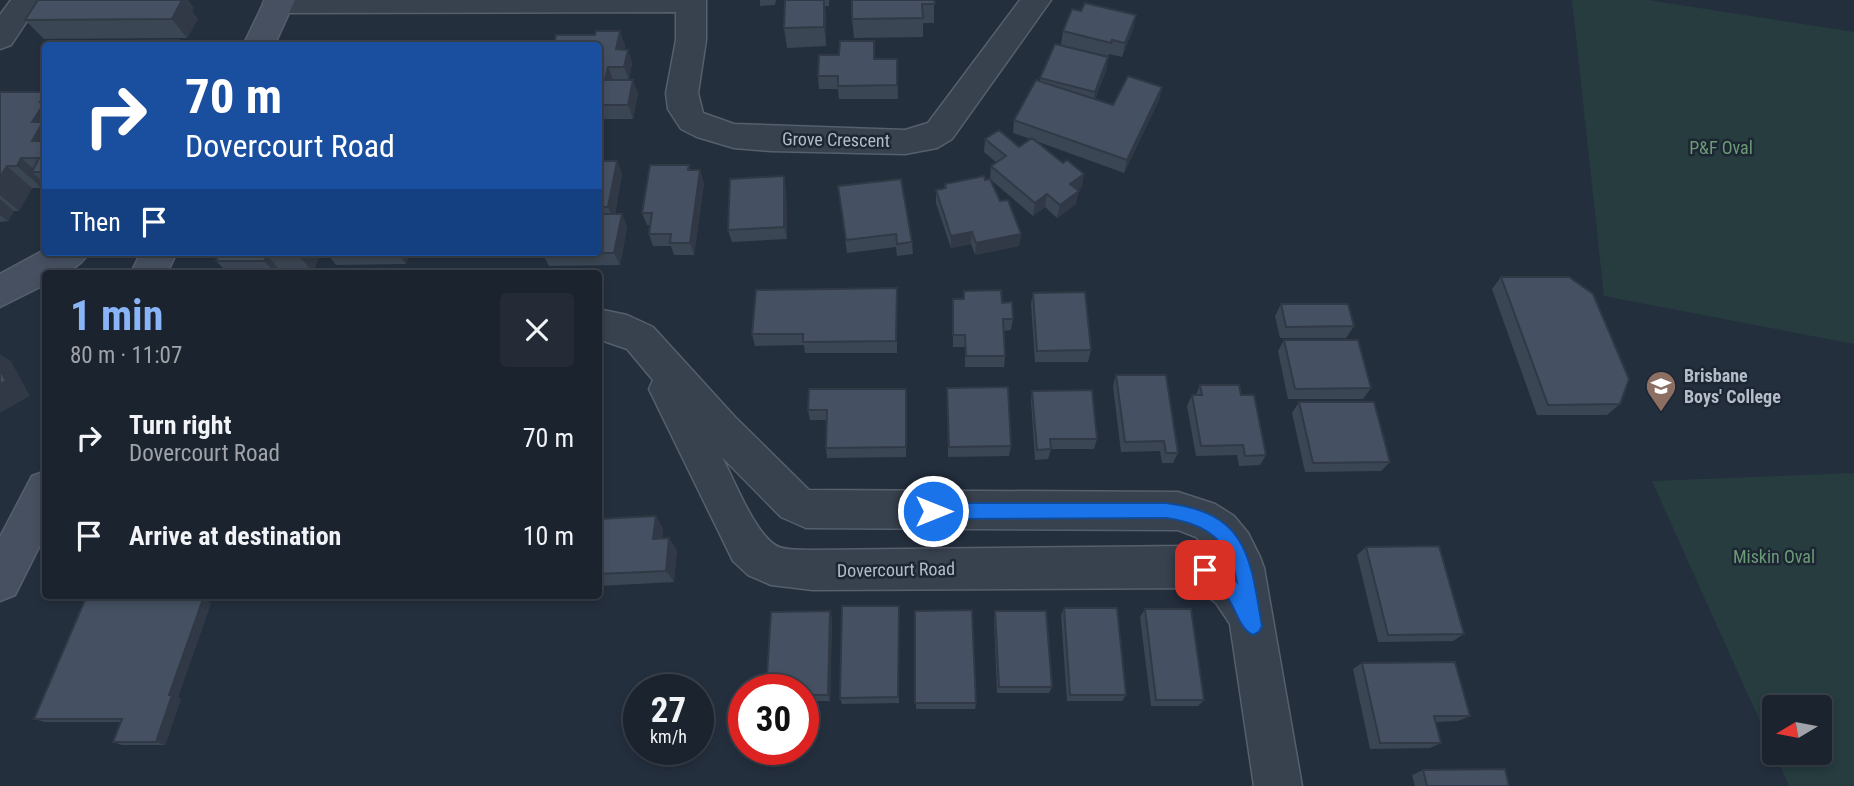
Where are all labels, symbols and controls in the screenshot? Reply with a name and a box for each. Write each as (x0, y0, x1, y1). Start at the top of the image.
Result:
text: 70 m (185, 68, 282, 125)
icon: right (70, 70, 161, 161)
text: Dovercourt Road (185, 127, 395, 165)
street label: Grove Crescent (782, 128, 890, 151)
park label: P&F Oval (1689, 137, 1753, 158)
icon: arrive (135, 203, 173, 241)
text: Then (70, 207, 121, 237)
text: 1 min (70, 291, 163, 340)
button: close (500, 293, 574, 367)
text: 80 m · 11:07 (70, 342, 182, 369)
place label: Brisbane Boys' College (1684, 365, 1781, 407)
school or university icon: Brisbane Boys' College (1644, 369, 1678, 413)
text: Turn right (129, 410, 231, 440)
icon: right (70, 419, 108, 457)
text: 70 m (523, 423, 574, 453)
text: Dovercourt Road (129, 440, 280, 467)
position arrow (896, 474, 970, 548)
icon: arrive (70, 517, 108, 555)
text: Arrive at destination (129, 521, 341, 551)
text: 10 m (523, 521, 574, 551)
pin (1175, 540, 1235, 600)
park label: Miskin Oval (1733, 546, 1815, 567)
icon: arrive (1186, 551, 1224, 589)
street label: Dovercourt Road (837, 558, 955, 581)
speed limit sign: 30 (728, 674, 819, 765)
text: 27 (651, 690, 686, 731)
north arrow (1762, 695, 1832, 765)
map controls (1762, 695, 1832, 765)
text: km/h (650, 726, 687, 747)

